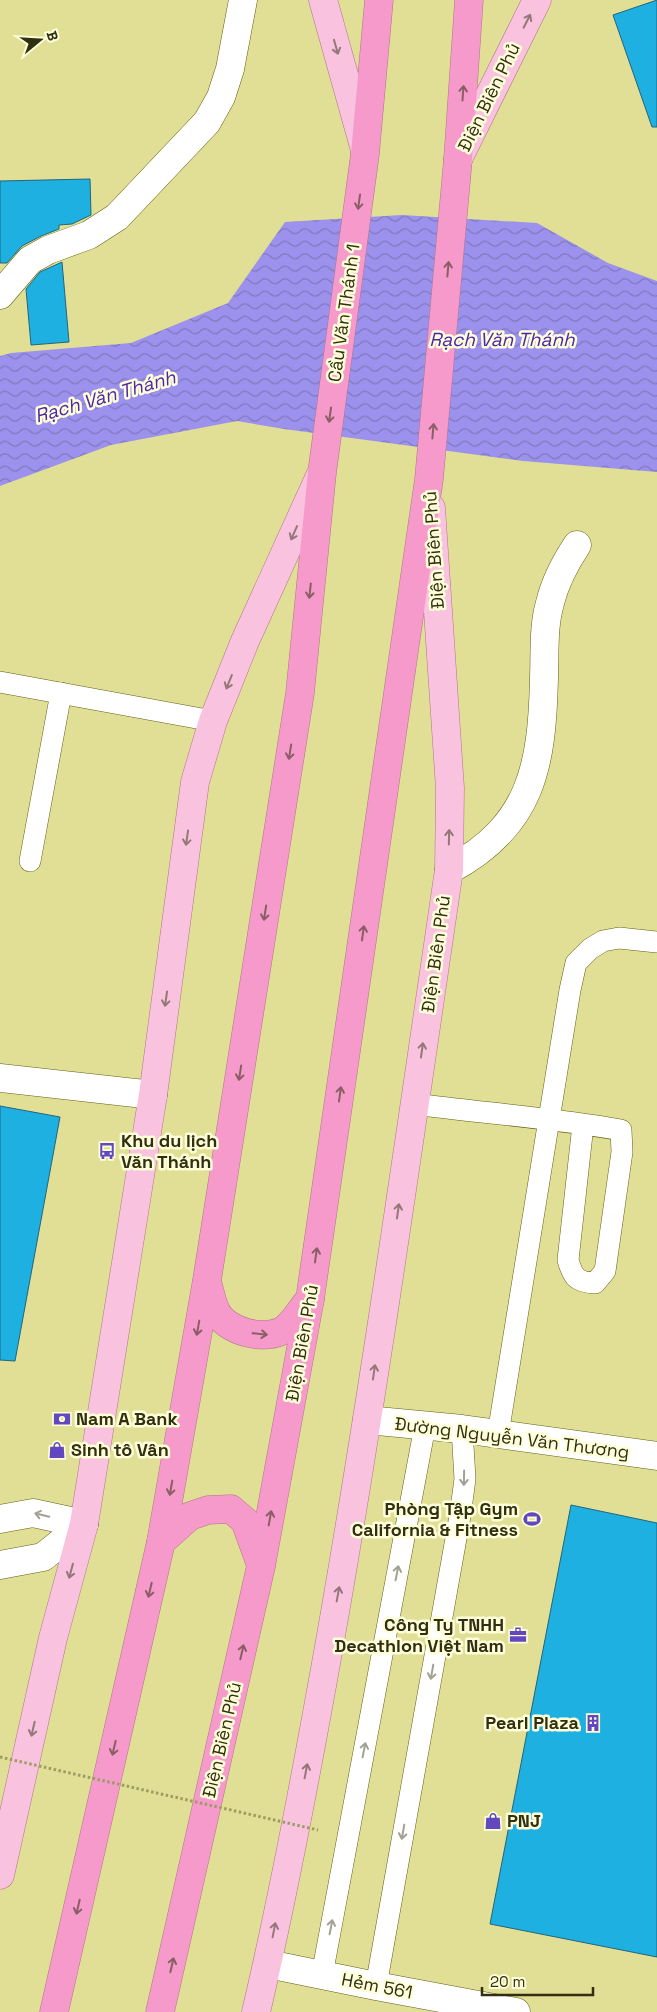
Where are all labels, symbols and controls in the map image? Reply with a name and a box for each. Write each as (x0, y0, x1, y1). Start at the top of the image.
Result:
one-way arrow (523, 14, 532, 29)
north arrow (15, 15, 65, 65)
text: B (42, 29, 62, 43)
one-way arrow (332, 39, 341, 55)
street label: Điện Biên Phủ (452, 39, 525, 155)
one-way arrow (458, 85, 467, 101)
one-way arrow (354, 194, 364, 210)
street label: Cầu Văn Thánh 1 (322, 242, 365, 384)
one-way arrow (443, 261, 453, 277)
water label: Rạch Văn Thánh (429, 327, 575, 352)
water label: Rạch Văn Thánh (32, 364, 179, 429)
one-way arrow (324, 407, 334, 423)
one-way arrow (429, 423, 438, 439)
street label: Điện Biên Phủ (418, 490, 449, 610)
one-way arrow (289, 525, 299, 540)
one-way arrow (305, 583, 315, 599)
one-way arrow (223, 674, 233, 689)
one-way arrow (285, 744, 295, 760)
one-way arrow (182, 830, 192, 846)
one-way arrow (444, 830, 454, 846)
street label: Điện Biên Phủ (416, 894, 455, 1014)
one-way arrow (260, 904, 270, 920)
one-way arrow (358, 926, 368, 942)
one-way arrow (161, 991, 171, 1007)
one-way arrow (417, 1043, 427, 1059)
one-way arrow (234, 1065, 244, 1081)
one-way arrow (335, 1086, 345, 1102)
place label: Khu du lịch Văn Thánh (121, 1129, 217, 1173)
bus stop icon: Khu du lịch Văn Thánh (97, 1141, 117, 1161)
one-way arrow (393, 1204, 403, 1220)
one-way arrow (312, 1247, 322, 1263)
street label: Điện Biên Phủ (280, 1283, 323, 1403)
one-way arrow (193, 1320, 203, 1336)
one-way arrow (252, 1329, 268, 1339)
one-way arrow (370, 1364, 380, 1380)
place label: Nam A Bank (76, 1407, 178, 1430)
bank icon: Nam A Bank (52, 1409, 72, 1429)
street label: Đường Nguyễn Văn Thương (393, 1412, 631, 1463)
place label: Sinh tô Vân (71, 1438, 169, 1461)
shop icon: Sinh tô Vân (47, 1440, 67, 1460)
one-way arrow (459, 1469, 469, 1485)
one-way arrow (165, 1480, 175, 1496)
place label: Phòng Tập Gym California & Fitness (352, 1497, 518, 1541)
sports icon: Phòng Tập Gym California & Fitness (522, 1509, 542, 1529)
one-way arrow (35, 1510, 51, 1519)
one-way arrow (266, 1511, 275, 1527)
one-way arrow (66, 1563, 76, 1579)
one-way arrow (393, 1566, 403, 1582)
one-way arrow (145, 1581, 154, 1597)
one-way arrow (334, 1586, 344, 1602)
place label: Công Ty TNHH Decathlon Việt Nam (334, 1613, 504, 1657)
office icon: Công Ty TNHH Decathlon Việt Nam (508, 1625, 528, 1645)
one-way arrow (238, 1645, 247, 1661)
one-way arrow (427, 1664, 437, 1680)
street label: Điện Biên Phủ (197, 1680, 246, 1800)
place label: Pearl Plaza (485, 1711, 580, 1734)
building icon: Pearl Plaza (583, 1713, 603, 1733)
one-way arrow (28, 1721, 37, 1737)
one-way arrow (109, 1740, 118, 1756)
one-way arrow (360, 1742, 369, 1758)
one-way arrow (302, 1763, 312, 1779)
place label: PNJ (507, 1809, 541, 1832)
shop icon: PNJ (483, 1811, 503, 1831)
one-way arrow (398, 1824, 408, 1840)
one-way arrow (73, 1898, 82, 1914)
one-way arrow (327, 1919, 336, 1935)
one-way arrow (270, 1923, 280, 1939)
one-way arrow (168, 1957, 177, 1973)
scale bar (482, 1964, 593, 1996)
street label: Hẻm 561 (340, 1967, 415, 2004)
text: 20 m (490, 1972, 525, 1991)

